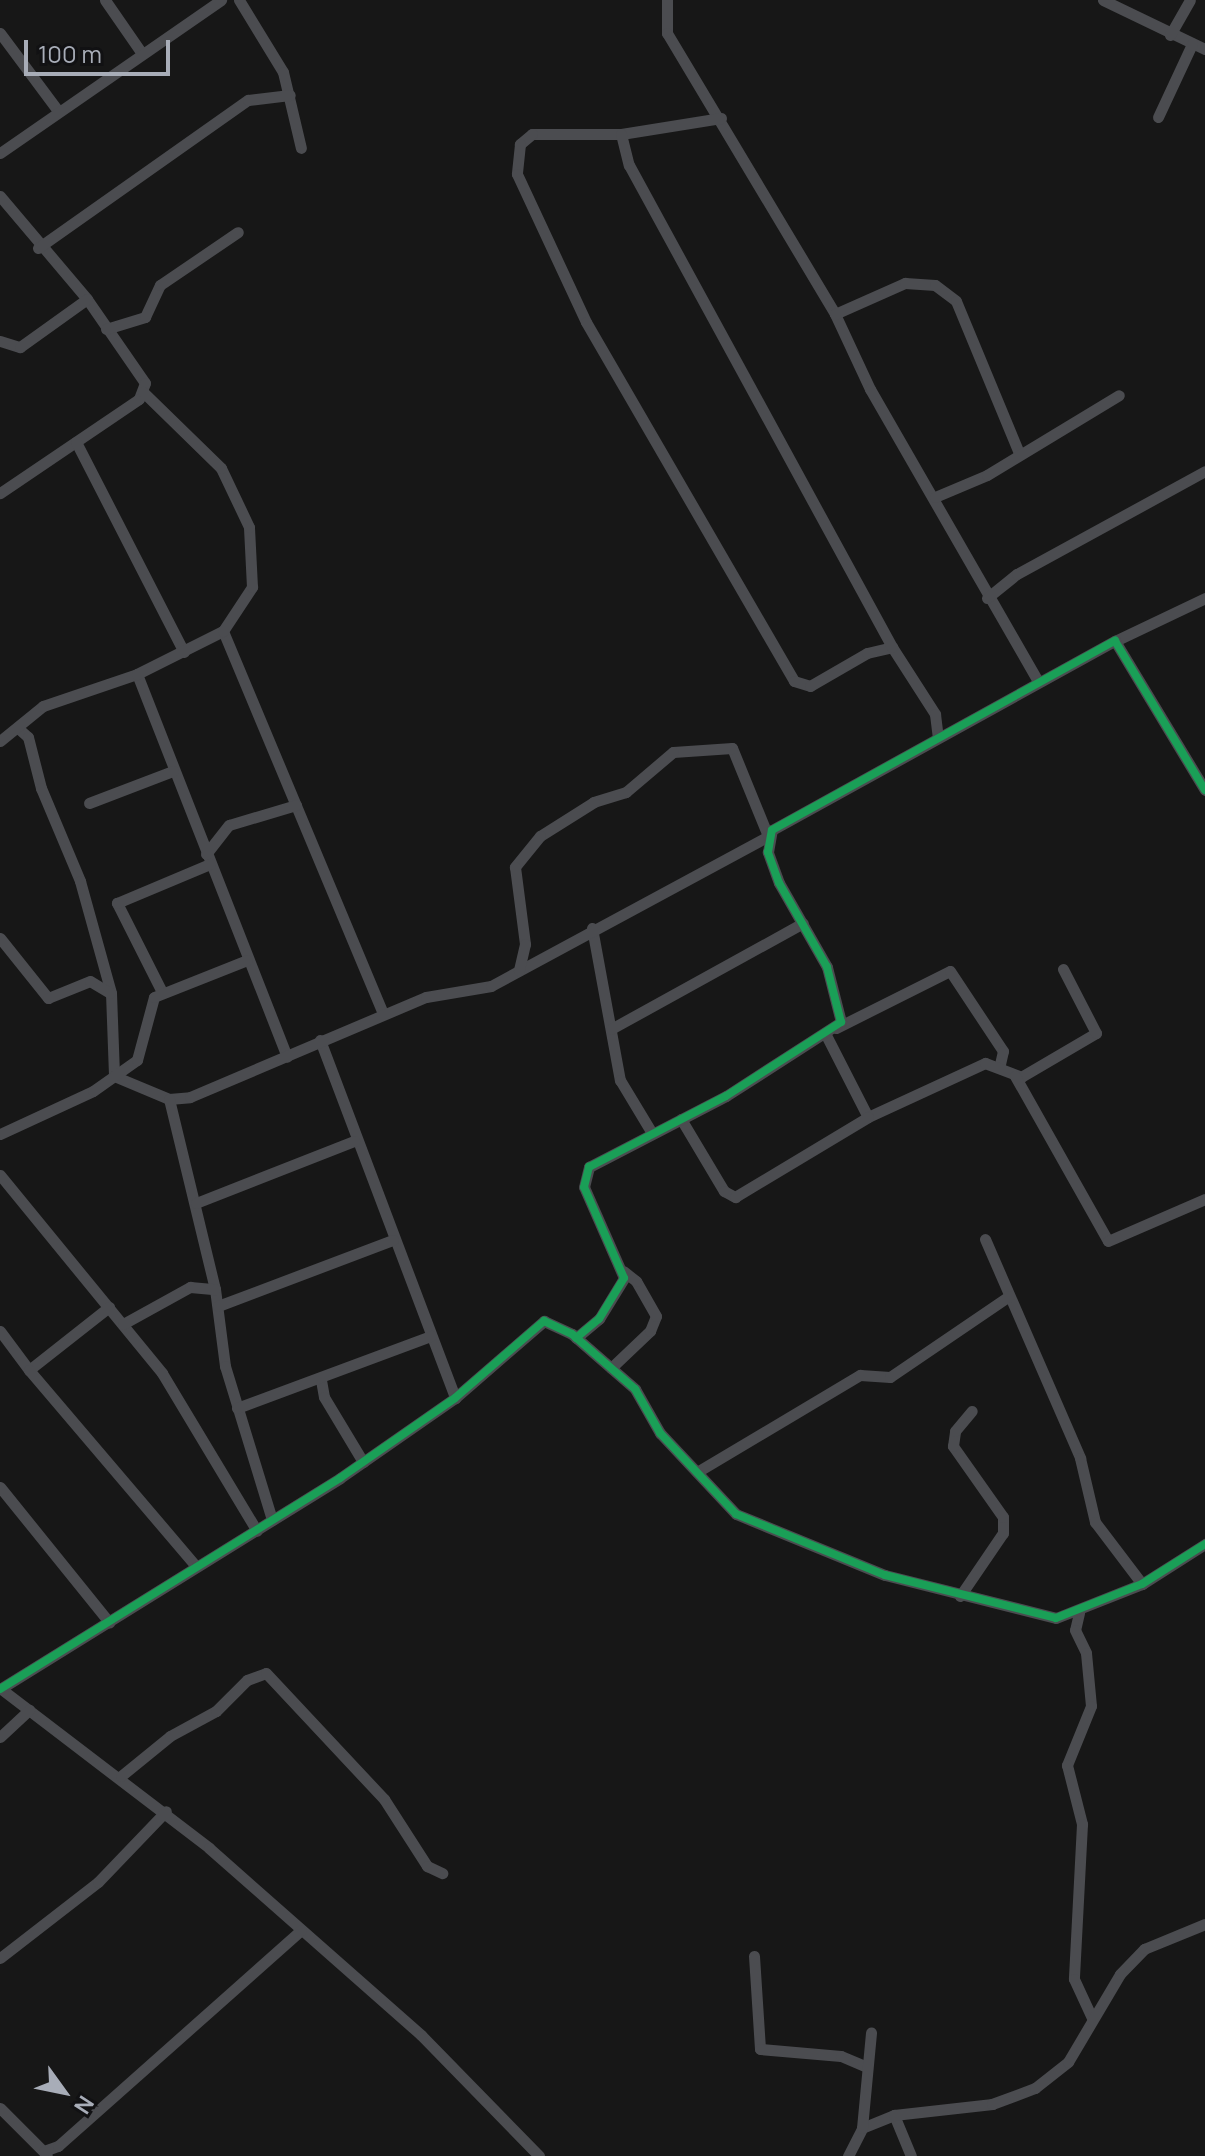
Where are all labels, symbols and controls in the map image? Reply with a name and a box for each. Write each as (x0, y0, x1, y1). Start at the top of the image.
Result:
scale bar (28, 24, 174, 74)
text: 100 m (38, 37, 102, 70)
north arrow (24, 2052, 104, 2132)
text: N (67, 2090, 101, 2120)

